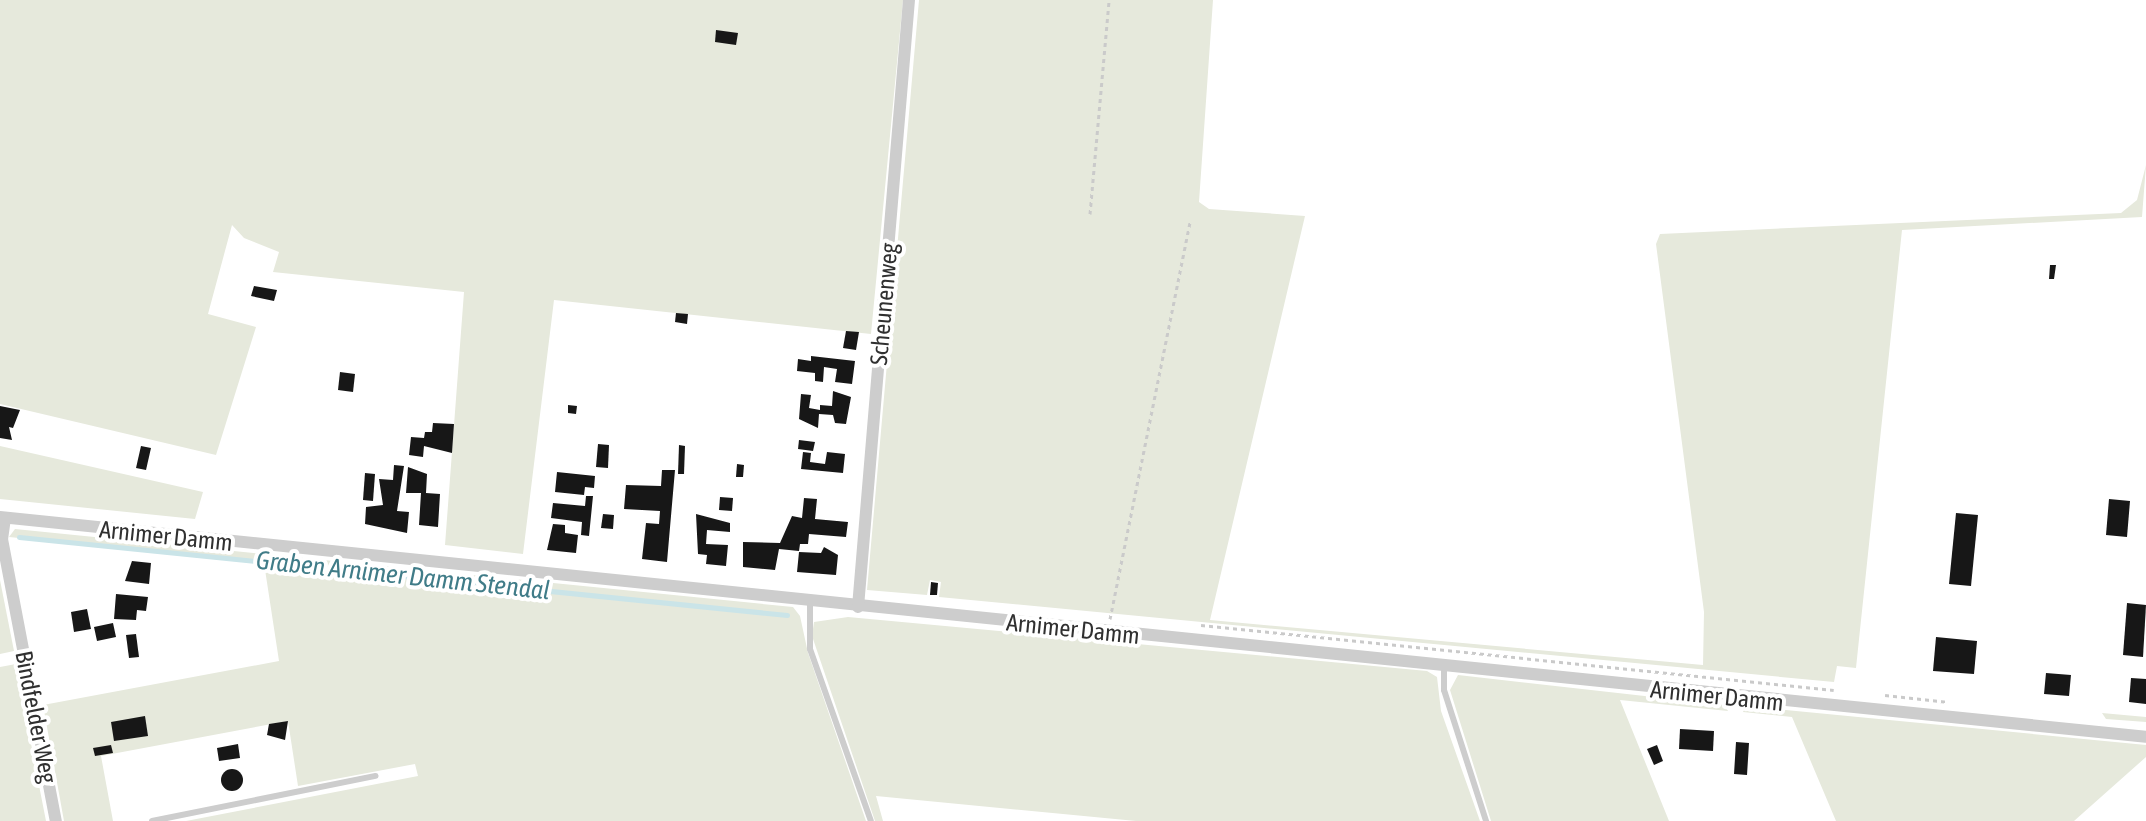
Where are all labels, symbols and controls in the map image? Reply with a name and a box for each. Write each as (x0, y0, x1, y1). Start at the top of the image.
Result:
street label: Scheunenweg (864, 242, 904, 366)
street label: Arnimer Damm (98, 515, 234, 557)
water label: Graben Arnimer Damm Stendal (255, 545, 551, 607)
street label: Arnimer Damm (1005, 608, 1141, 650)
street label: Bindfelder Weg (9, 648, 63, 786)
street label: Arnimer Damm (1649, 675, 1785, 717)

